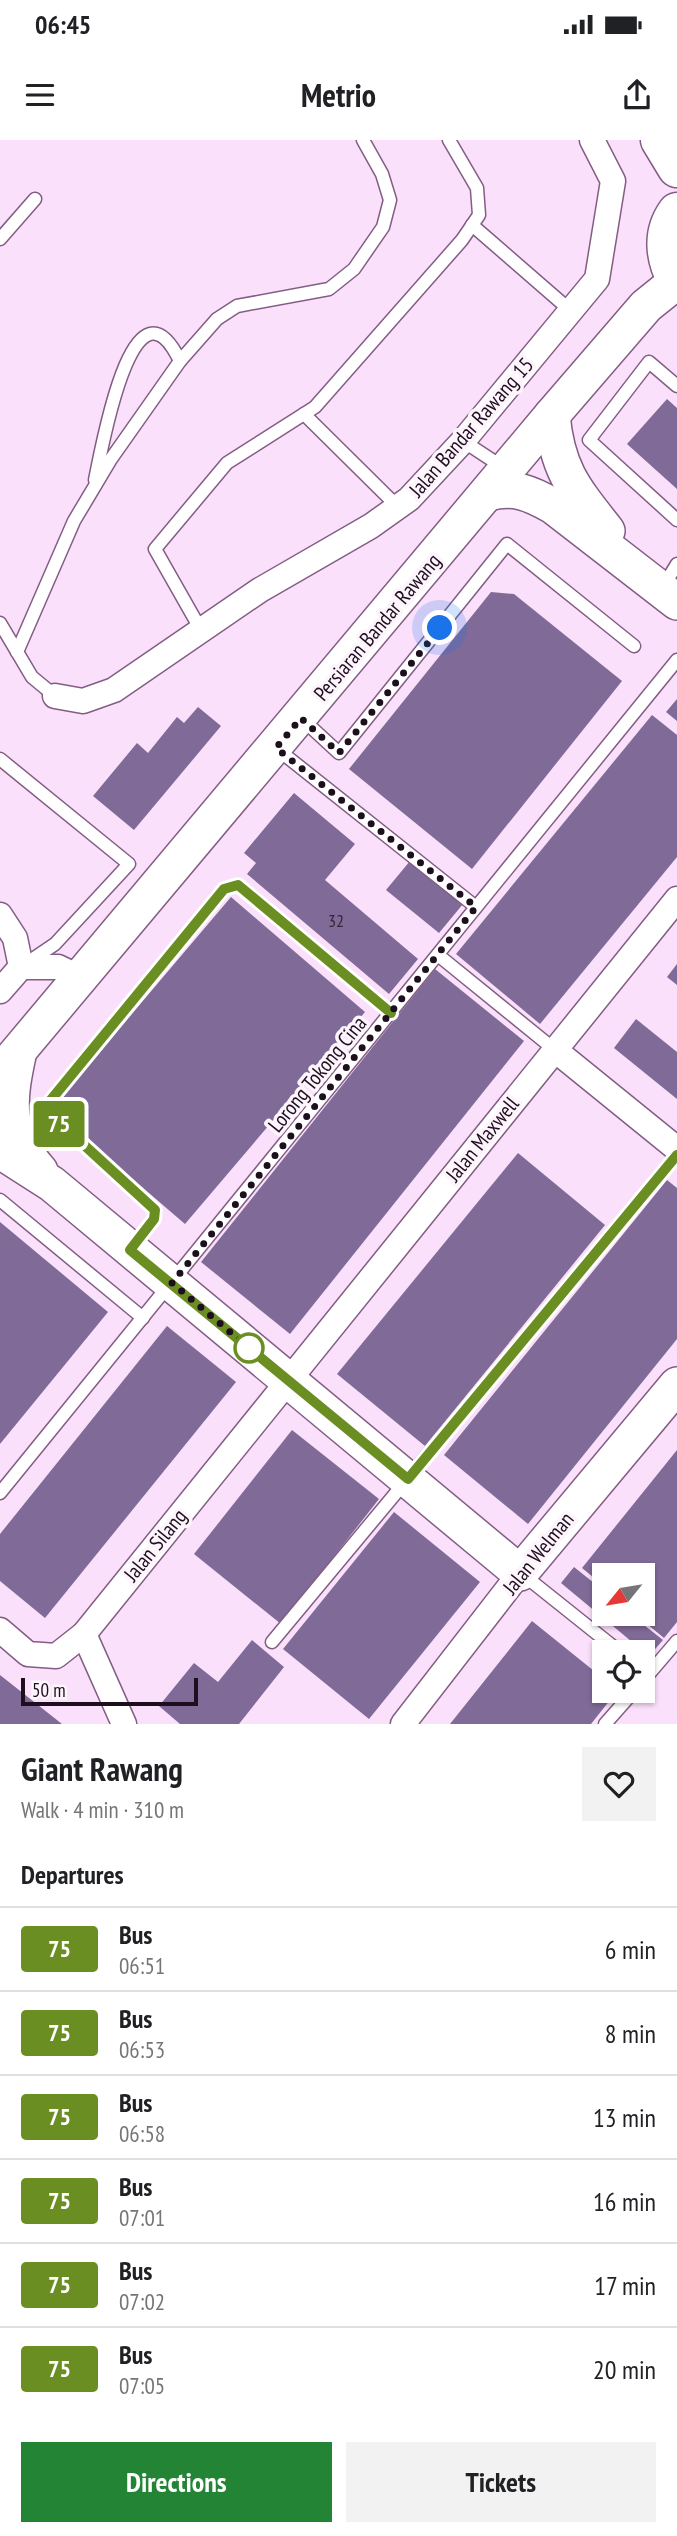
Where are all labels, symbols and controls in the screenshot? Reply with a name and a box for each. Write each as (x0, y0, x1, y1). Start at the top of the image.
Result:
text: 06:45 (35, 8, 91, 41)
text: Metrio (301, 74, 376, 116)
icon: menu (21, 76, 59, 114)
icon: share (618, 76, 656, 114)
street label: Jalan Bandar Rawang 15 (402, 352, 539, 503)
street label: Persiaran Bandar Rawang (308, 548, 446, 706)
your location (422, 610, 457, 645)
house number: 32 (328, 909, 344, 932)
street label: Lorong Tokong Cina (262, 1010, 372, 1138)
street label: Jalan Maxwell (439, 1091, 525, 1188)
line badge: 75 (28, 1101, 90, 1147)
text: 75 (48, 1108, 70, 1139)
unlabelled marker (234, 1333, 264, 1363)
street label: Jalan Silang (117, 1503, 192, 1588)
street label: Jalan Welman (496, 1506, 579, 1600)
north arrow (592, 1563, 654, 1626)
map controls (592, 1563, 655, 1703)
button: locate (592, 1640, 655, 1703)
scale bar (21, 1675, 198, 1707)
text: 50 m (32, 1678, 66, 1702)
text: Giant Rawang (21, 1747, 183, 1790)
button: heart (582, 1747, 656, 1821)
text: Walk · 4 min · 310 m (21, 1795, 184, 1824)
text: Departures (21, 1858, 124, 1891)
text: Bus (119, 1918, 152, 1951)
text: 75 (48, 1933, 71, 1964)
text: 6 min (605, 1933, 656, 1966)
text: 06:51 (119, 1951, 165, 1980)
text: Bus (119, 2002, 152, 2035)
text: 75 (48, 2017, 71, 2048)
text: 8 min (605, 2017, 656, 2050)
text: 06:53 (119, 2035, 165, 2064)
text: Bus (119, 2086, 152, 2119)
text: 75 (48, 2101, 71, 2132)
text: 13 min (593, 2101, 656, 2134)
text: 06:58 (119, 2119, 165, 2148)
text: Bus (119, 2170, 152, 2203)
text: 75 (48, 2185, 71, 2216)
text: 16 min (593, 2185, 656, 2218)
text: 07:01 (119, 2203, 165, 2232)
text: Bus (119, 2254, 152, 2287)
text: 75 (48, 2269, 71, 2300)
text: 17 min (594, 2269, 656, 2302)
text: 07:02 (119, 2287, 165, 2316)
text: Bus (119, 2338, 152, 2371)
text: 75 (48, 2353, 71, 2384)
text: 20 min (593, 2353, 656, 2386)
text: 07:05 (119, 2371, 165, 2400)
button: Directions (21, 2442, 332, 2522)
button: Tickets (346, 2442, 656, 2522)

